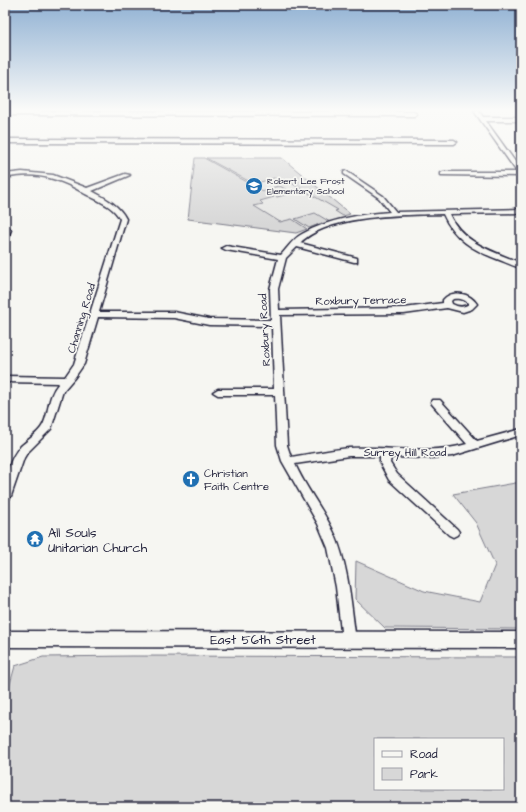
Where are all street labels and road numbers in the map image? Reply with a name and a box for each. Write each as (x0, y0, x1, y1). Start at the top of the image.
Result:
street label: Channing Road (64, 281, 100, 355)
street label: Roxbury Terrace (315, 292, 407, 310)
street label: Roxbury Road (255, 293, 275, 367)
street label: Surrey Hill Road (364, 445, 447, 461)
street label: East 56th Street (210, 631, 317, 649)

